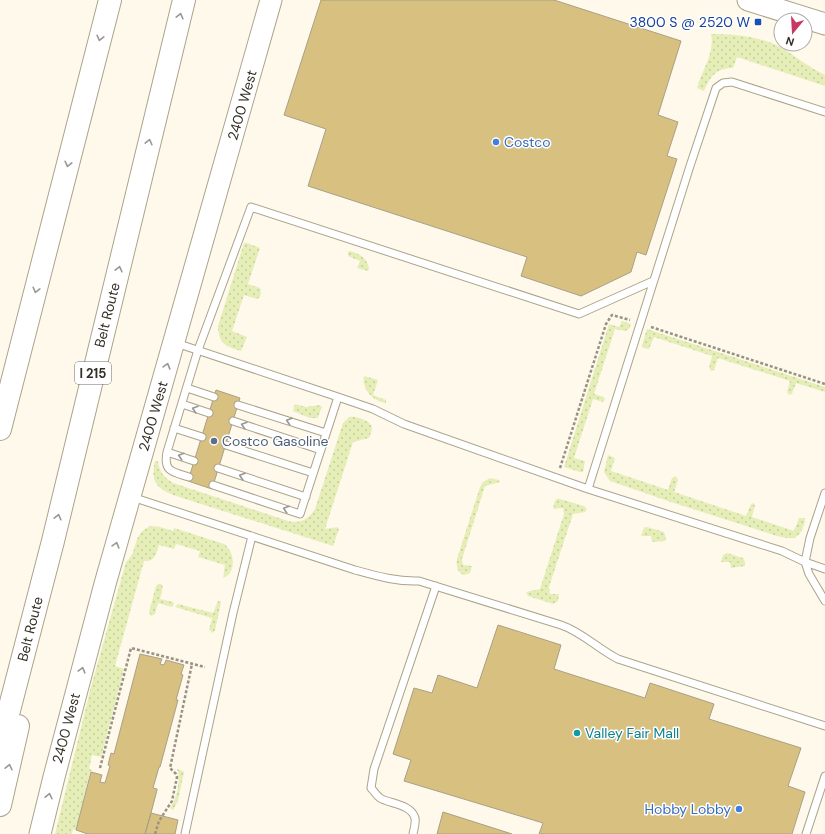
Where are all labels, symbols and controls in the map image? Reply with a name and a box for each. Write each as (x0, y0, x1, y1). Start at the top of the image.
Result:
north arrow (773, 12, 813, 52)
one-way arrow (175, 13, 183, 19)
place label: 3800 S @ 2520 W (630, 13, 750, 31)
marker: 3800 S @ 2520 W (753, 17, 763, 27)
one-way arrow (96, 34, 105, 41)
text: N (784, 34, 796, 49)
street label: 2400 West (223, 68, 261, 142)
place label: Costco (504, 133, 551, 151)
marker: Costco (491, 137, 501, 147)
one-way arrow (144, 139, 153, 146)
one-way arrow (64, 160, 73, 167)
one-way arrow (114, 265, 122, 272)
street label: Belt Route (90, 281, 124, 349)
one-way arrow (32, 286, 40, 293)
road number: I 215 (75, 362, 111, 384)
one-way arrow (162, 363, 171, 370)
street label: 2400 West (134, 379, 172, 453)
one-way arrow (192, 405, 199, 414)
one-way arrow (286, 417, 293, 426)
one-way arrow (241, 421, 248, 430)
place label: Costco Gasoline (222, 432, 328, 450)
marker: Costco Gasoline (209, 436, 219, 446)
one-way arrow (177, 452, 184, 461)
one-way arrow (239, 472, 246, 481)
one-way arrow (283, 505, 290, 514)
one-way arrow (54, 514, 62, 521)
one-way arrow (111, 542, 120, 549)
street label: Belt Route (13, 595, 47, 663)
one-way arrow (77, 667, 86, 674)
street label: 2400 West (48, 691, 84, 765)
place label: Valley Fair Mall (585, 724, 679, 742)
marker: Valley Fair Mall (572, 728, 582, 738)
one-way arrow (5, 763, 13, 770)
one-way arrow (45, 793, 53, 799)
place label: Hobby Lobby (645, 800, 731, 818)
marker: Hobby Lobby (734, 804, 744, 814)

